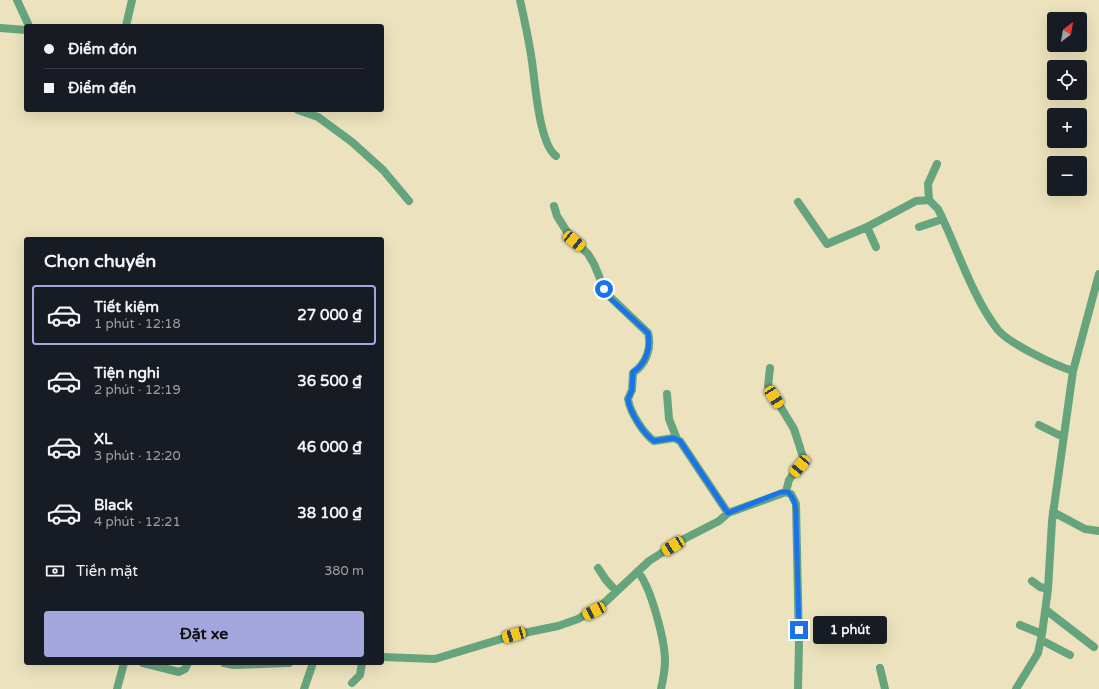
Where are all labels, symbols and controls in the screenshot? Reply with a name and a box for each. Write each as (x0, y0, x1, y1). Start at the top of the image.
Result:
north arrow (1047, 12, 1087, 52)
map controls (1047, 12, 1087, 196)
text: Điểm đón (68, 40, 137, 58)
button: locate (1047, 60, 1087, 100)
text: Điểm đến (68, 79, 136, 97)
button: + (1047, 108, 1087, 148)
button: − (1047, 156, 1087, 196)
car (561, 229, 587, 253)
text: Chọn chuyến (44, 250, 156, 272)
route start (595, 280, 613, 298)
icon: car (46, 297, 82, 333)
text: Tiết kiệm (94, 298, 159, 316)
text: 27 000 ₫ (297, 306, 362, 324)
text: 1 phút · 12:18 (94, 316, 181, 332)
icon: car (46, 363, 82, 399)
text: Tiện nghi (94, 364, 160, 382)
text: 36 500 ₫ (297, 372, 362, 390)
text: 2 phút · 12:19 (94, 382, 181, 398)
car (762, 384, 786, 410)
icon: car (46, 429, 82, 465)
text: XL (94, 430, 113, 448)
text: 46 000 ₫ (297, 438, 362, 456)
text: 3 phút · 12:20 (94, 448, 181, 464)
car (788, 453, 812, 479)
icon: car (46, 495, 82, 531)
text: Black (94, 496, 133, 514)
text: 38 100 ₫ (297, 504, 362, 522)
text: 4 phút · 12:21 (94, 514, 181, 530)
car (660, 535, 686, 557)
icon: cash (44, 560, 66, 582)
text: Tiền mặt (76, 562, 138, 580)
text: 380 m (324, 563, 364, 579)
car (581, 600, 607, 622)
button: Đặt xe (44, 611, 364, 657)
callout: 1 phút (813, 616, 887, 644)
route end (790, 621, 808, 639)
text: 1 phút (830, 622, 870, 638)
car (501, 626, 527, 644)

